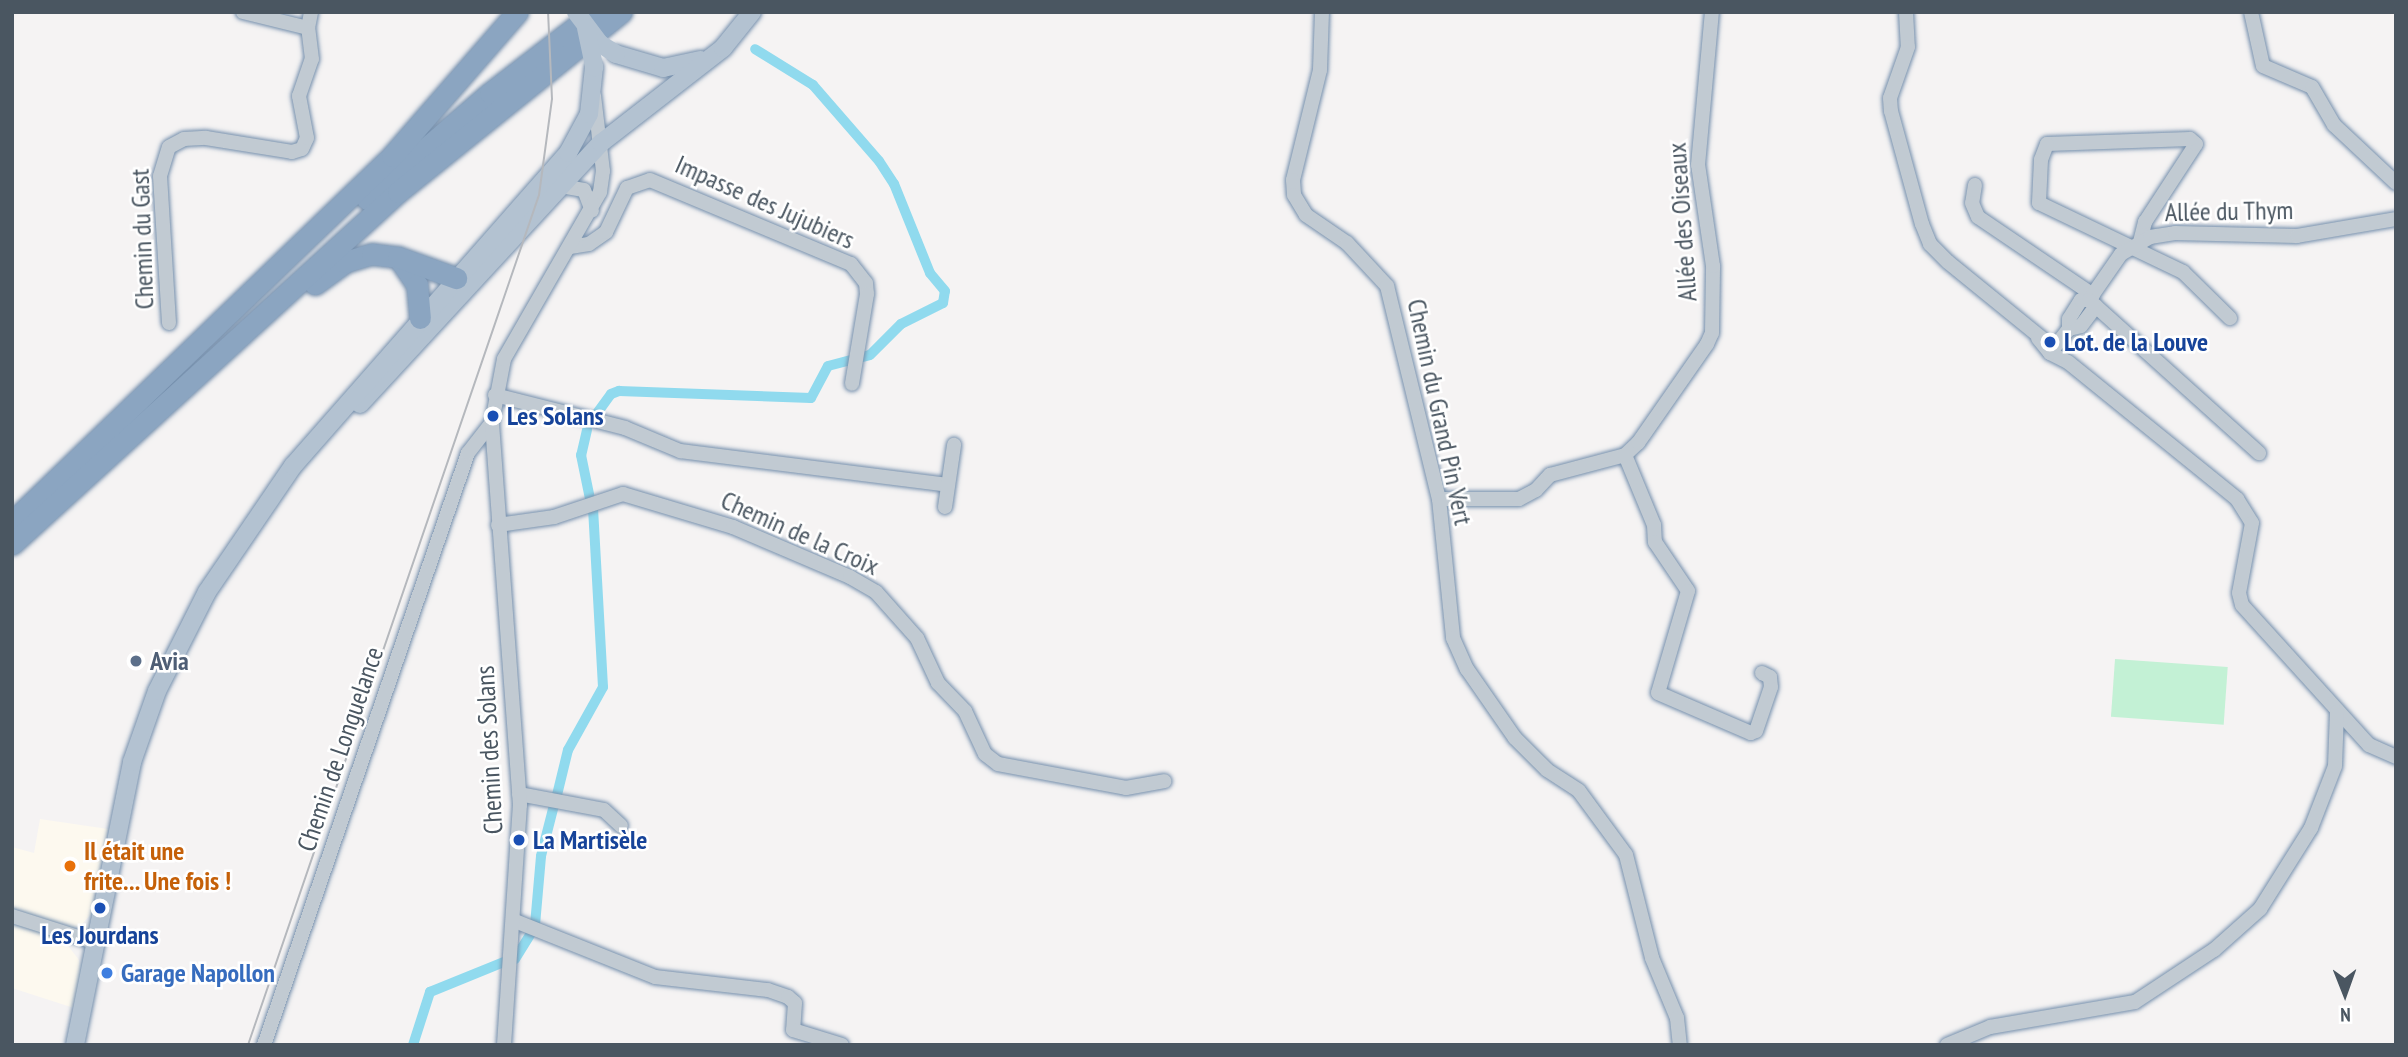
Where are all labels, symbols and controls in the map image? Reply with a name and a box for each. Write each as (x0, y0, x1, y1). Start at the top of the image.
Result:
street label: Allée des Oiseaux (1661, 141, 1703, 303)
street label: Impasse des Jujubiers (671, 149, 859, 255)
street label: Chemin du Gast (124, 168, 160, 310)
street label: Allée du Thym (2164, 194, 2294, 228)
street label: Chemin du Grand Pin Vert (1401, 296, 1479, 528)
place label: Lot. de la Louve (2064, 326, 2210, 358)
marker: Lot. de la Louve (2042, 334, 2058, 350)
place label: Les Solans (507, 400, 604, 432)
marker: Les Solans (485, 408, 501, 424)
street label: Chemin de la Croix (716, 484, 884, 582)
street label: Chemin de Longuelance (290, 643, 390, 855)
place label: Avia (150, 645, 189, 677)
marker: Avia (128, 653, 144, 669)
street label: Chemin des Solans (469, 665, 509, 835)
place label: La Martisèle (533, 824, 647, 856)
marker: La Martisèle (511, 832, 527, 848)
place label: Il était une frite... Une fois ! (84, 835, 233, 896)
marker: Il était une frite... Une fois ! (62, 858, 78, 874)
marker: Les Jourdans (92, 900, 108, 916)
place label: Les Jourdans (41, 919, 159, 951)
place label: Garage Napollon (121, 957, 275, 989)
north arrow (2310, 959, 2380, 1029)
marker: Garage Napollon (99, 965, 115, 981)
text: N (2340, 1003, 2351, 1027)

